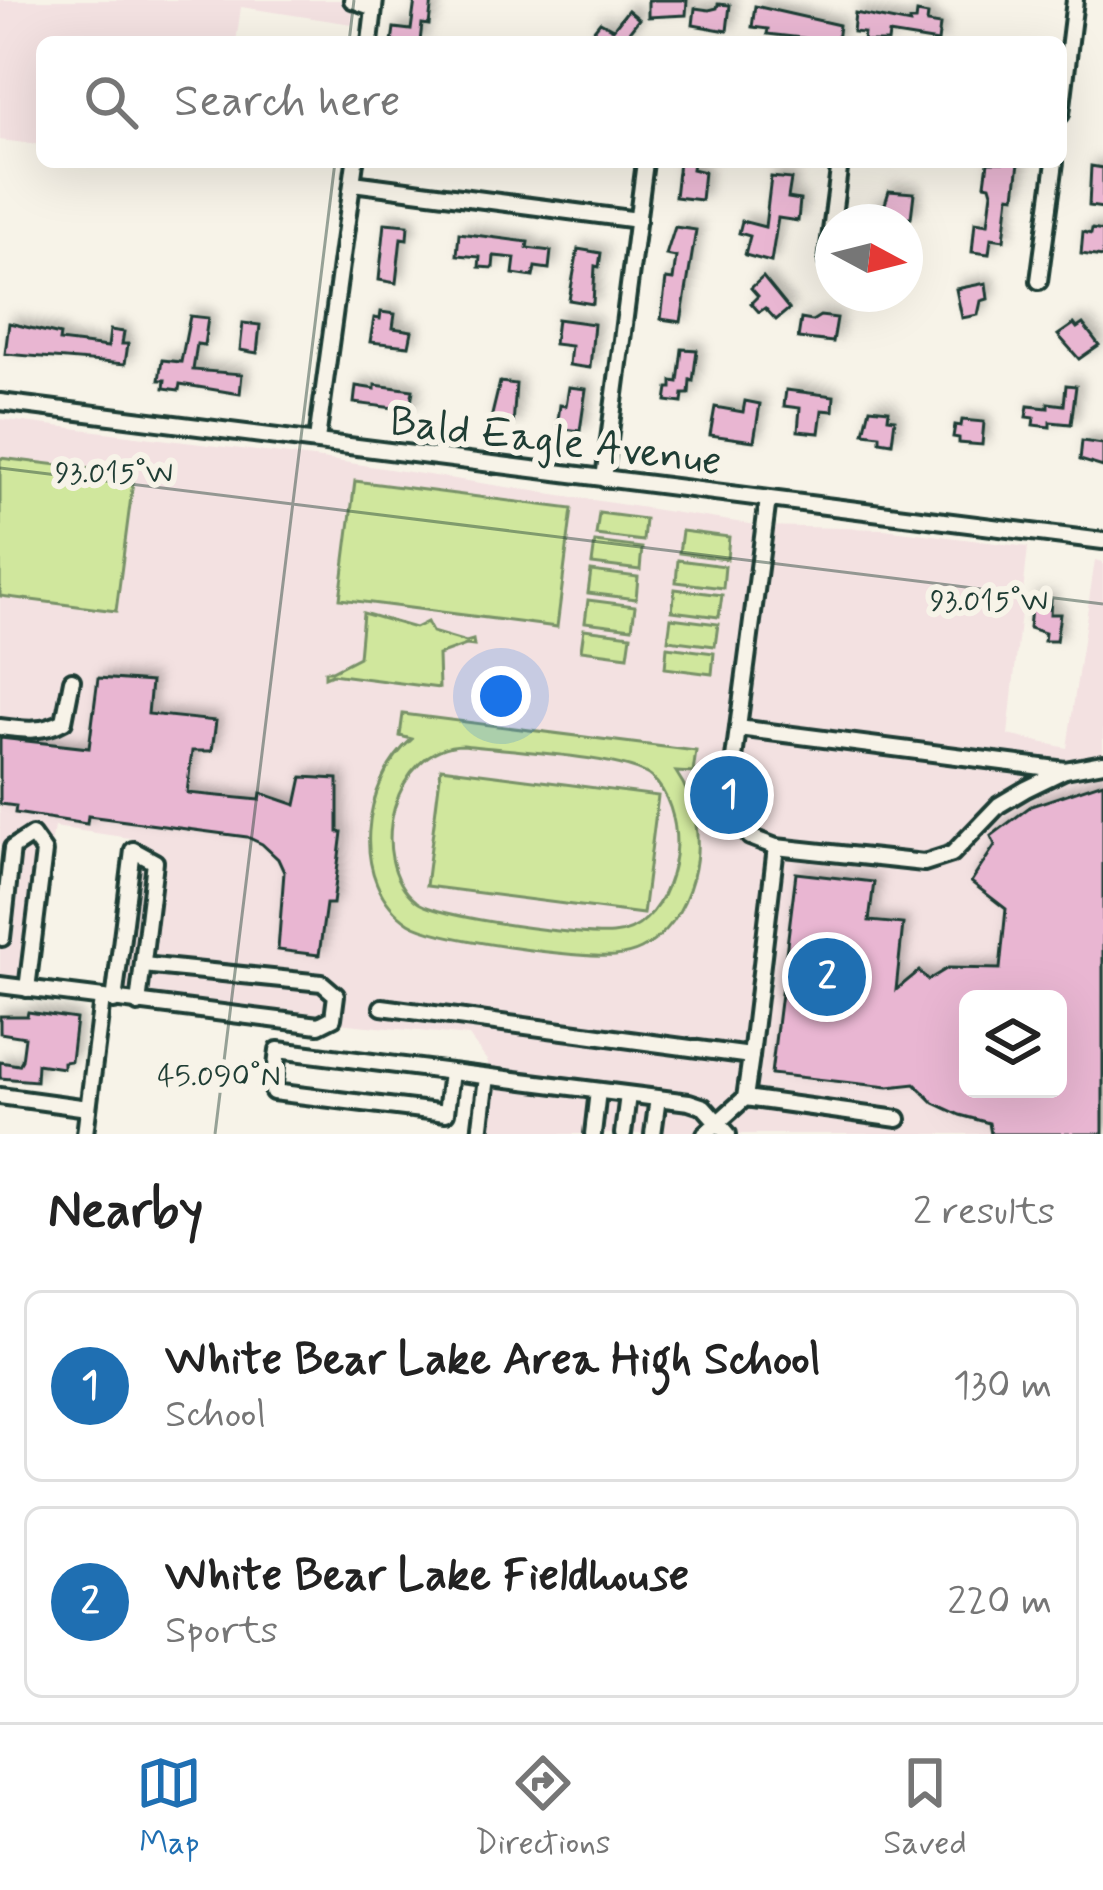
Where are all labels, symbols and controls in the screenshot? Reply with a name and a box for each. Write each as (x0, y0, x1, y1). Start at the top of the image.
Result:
search box (36, 36, 1067, 168)
icon: search (78, 69, 144, 135)
text: Search here (174, 73, 401, 132)
north arrow (815, 204, 923, 312)
street label: Bald Eagle Avenue (387, 395, 724, 490)
text: 93.015°W (55, 454, 173, 493)
text: 93.015°W (930, 582, 1048, 621)
your location (471, 666, 531, 726)
pin: 1 (690, 750, 768, 840)
pin: 2 (788, 932, 866, 1022)
map controls (959, 990, 1067, 1098)
button: layers (959, 990, 1067, 1098)
text: 45.090°N (157, 1057, 281, 1096)
text: Nearby (48, 1179, 203, 1245)
text: 2 results (913, 1187, 1055, 1238)
text: White Bear Lake Area High School (165, 1331, 821, 1390)
text: 1 (81, 1361, 99, 1412)
text: 130 m (953, 1361, 1052, 1412)
text: School (165, 1390, 266, 1441)
text: White Bear Lake Fieldhouse (165, 1547, 689, 1606)
text: 2 (80, 1577, 100, 1628)
text: 220 m (947, 1577, 1052, 1628)
text: Sports (165, 1606, 278, 1657)
tab: Map (136, 1750, 202, 1866)
tab: Directions (475, 1750, 611, 1866)
tab: Saved (883, 1750, 967, 1866)

